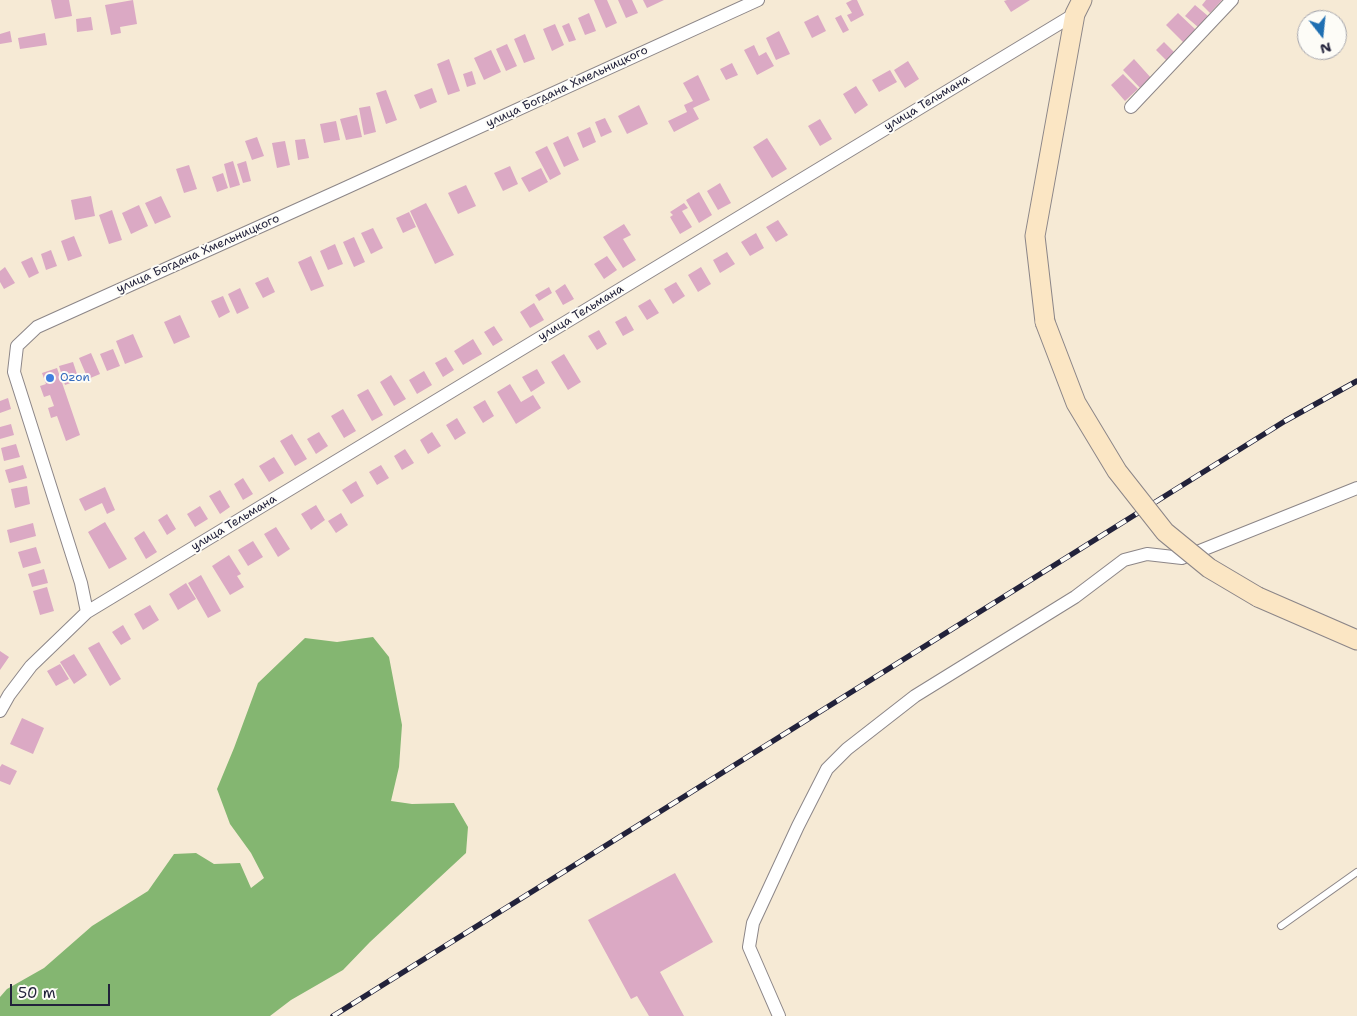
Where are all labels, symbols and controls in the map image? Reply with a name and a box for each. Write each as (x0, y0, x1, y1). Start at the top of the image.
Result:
north arrow (1297, 10, 1347, 60)
text: N (1318, 38, 1334, 59)
street label: улица Богдана Хмельницкого (484, 43, 650, 131)
street label: улица Тельмана (882, 72, 972, 134)
street label: улица Богдана Хмельницкого (114, 211, 282, 297)
street label: улица Тельмана (536, 282, 626, 344)
place label: Ozon (60, 371, 90, 385)
marker: Ozon (44, 372, 56, 384)
street label: улица Тельмана (189, 492, 279, 554)
scale bar (12, 974, 112, 1006)
text: 50 m (18, 983, 56, 1003)

